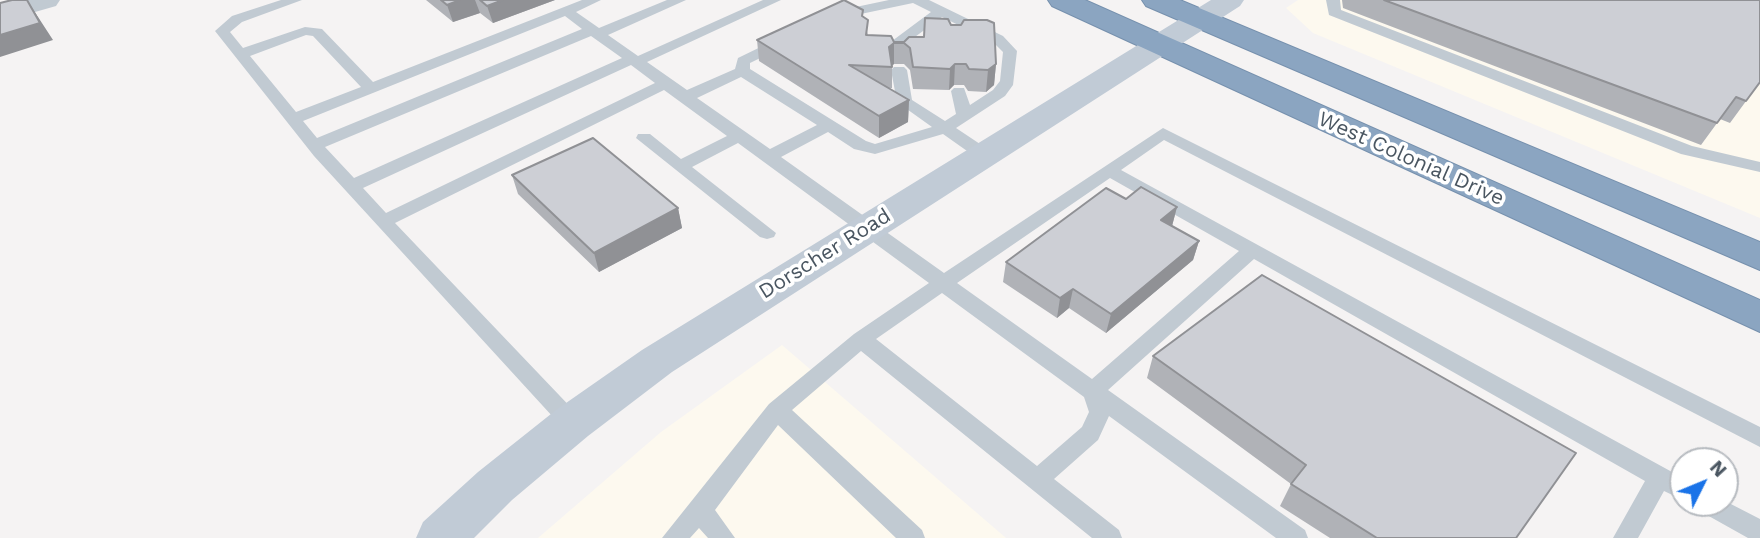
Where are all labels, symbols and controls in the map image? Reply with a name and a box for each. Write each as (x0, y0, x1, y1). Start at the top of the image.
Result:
street label: West Colonial Drive (1314, 107, 1508, 211)
street label: Dorscher Road (754, 203, 896, 305)
north arrow (1669, 447, 1739, 517)
text: N (1705, 456, 1731, 482)

